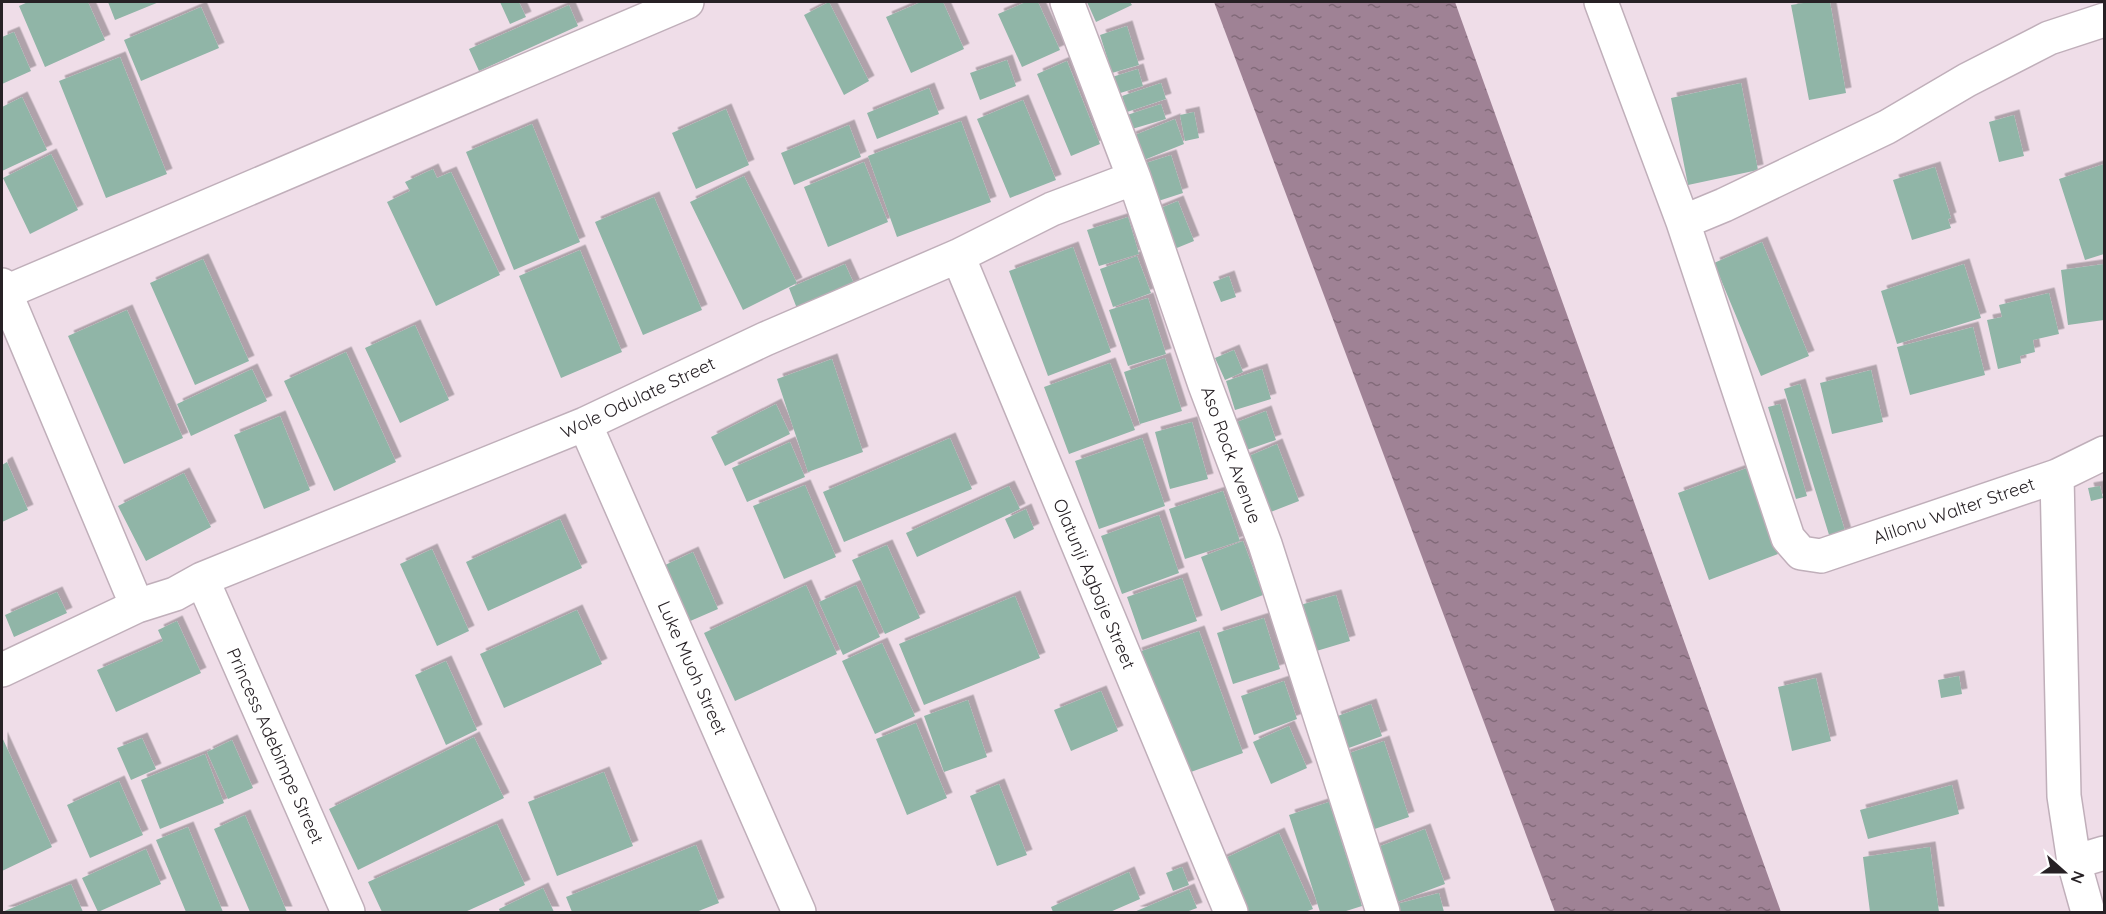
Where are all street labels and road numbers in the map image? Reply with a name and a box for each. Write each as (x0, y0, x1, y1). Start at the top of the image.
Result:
street label: Wole Odulate Street (557, 352, 719, 443)
street label: Aso Rock Avenue (1196, 383, 1267, 526)
street label: Alilonu Walter Street (1870, 472, 2038, 549)
street label: Olatunji Agbaje Street (1048, 495, 1141, 673)
street label: Luke Muoh Street (653, 597, 732, 738)
street label: Princess Adebimpe Street (222, 644, 329, 847)

